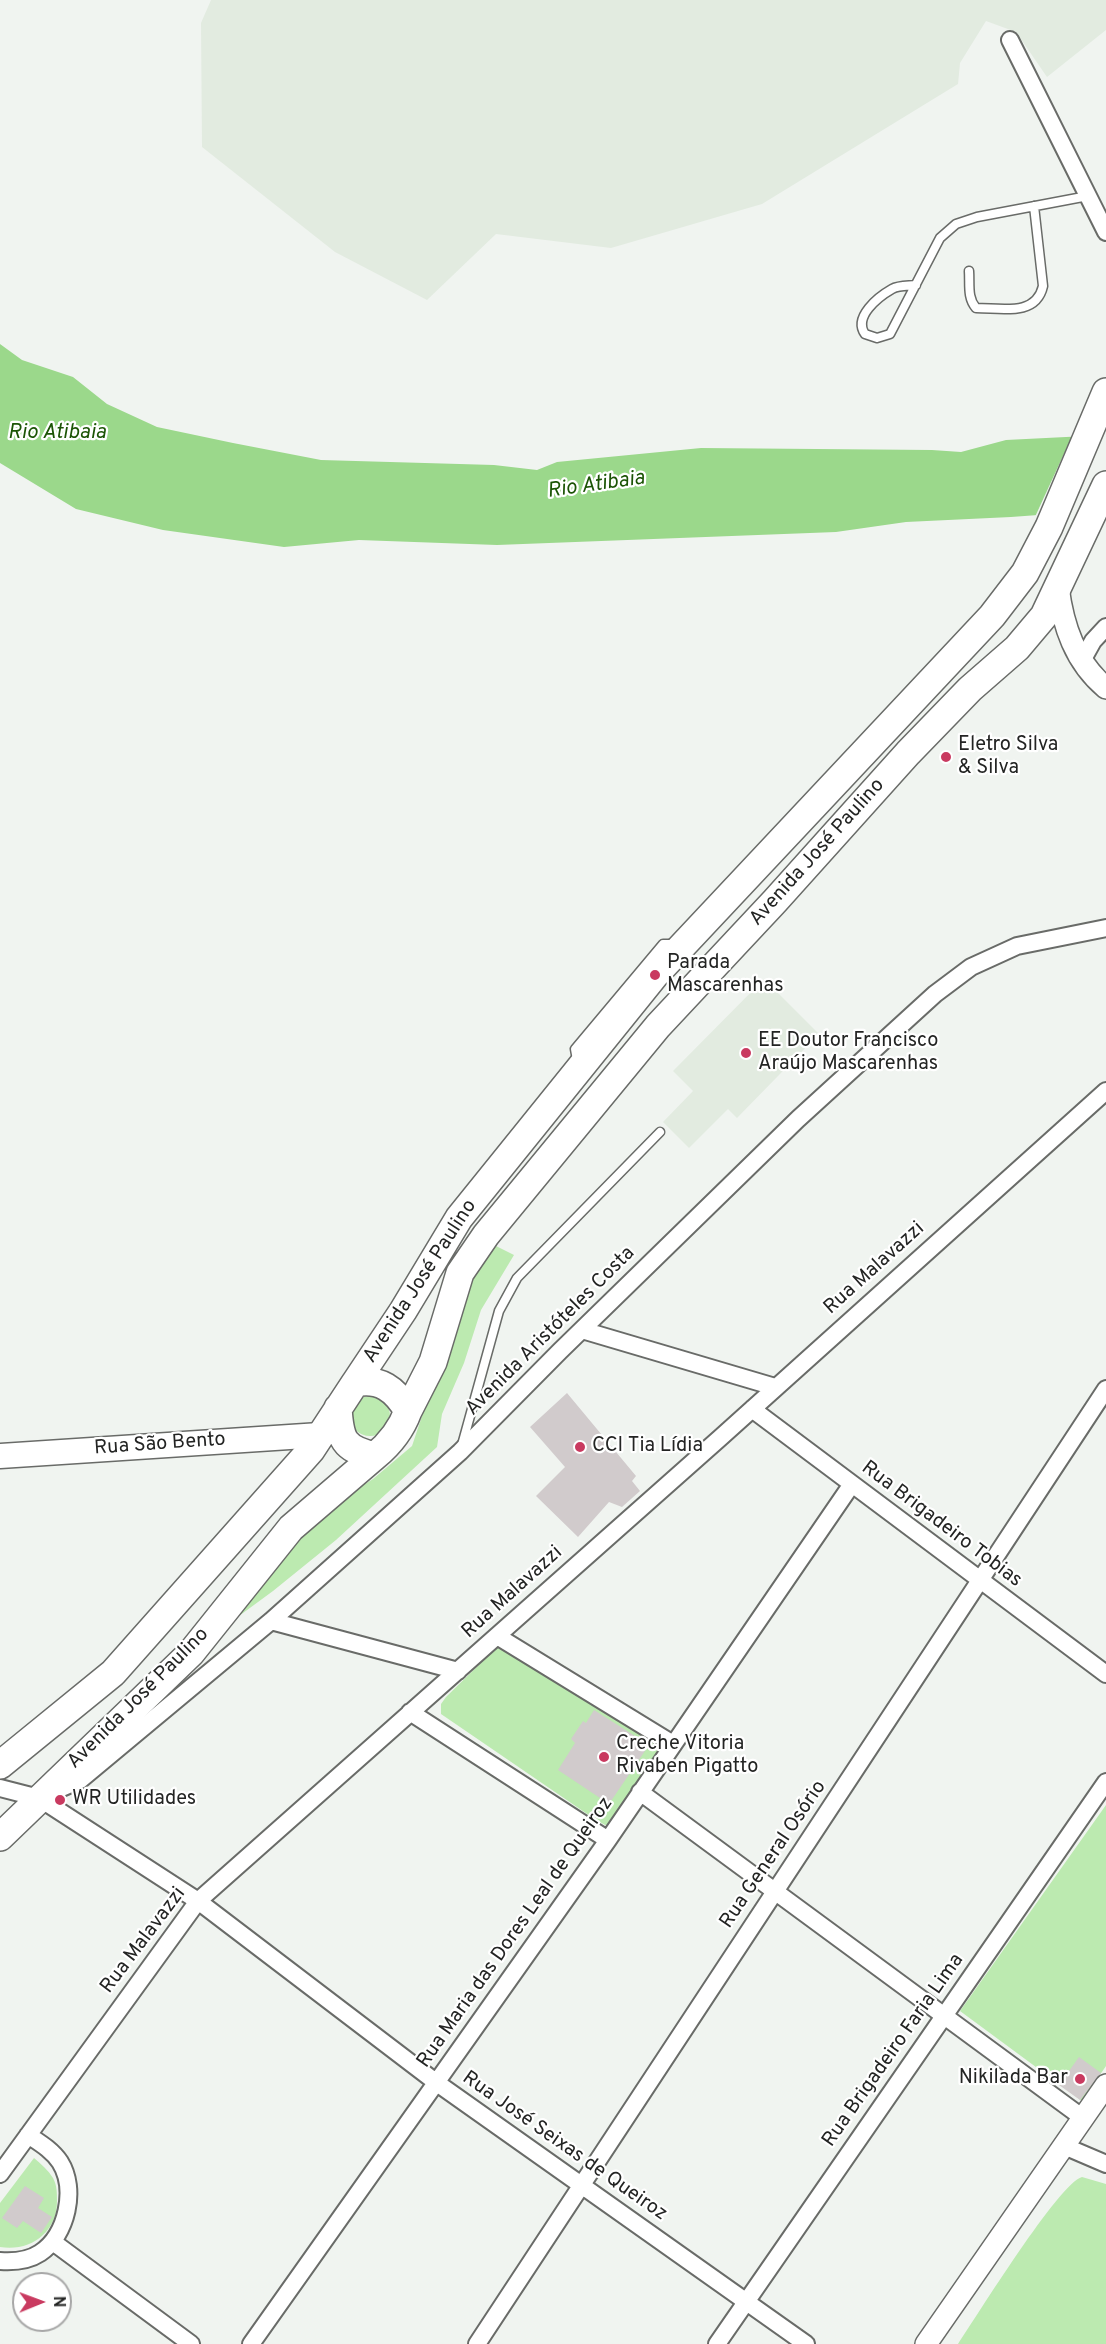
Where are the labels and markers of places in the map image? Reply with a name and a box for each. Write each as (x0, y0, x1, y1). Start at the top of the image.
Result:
place label: Eletro Silva & Silva (958, 734, 1058, 781)
marker: Eletro Silva & Silva (939, 750, 953, 764)
place label: Parada Mascarenhas (667, 952, 784, 999)
marker: Parada Mascarenhas (648, 968, 662, 982)
place label: EE Doutor Francisco Araújo Mascarenhas (758, 1030, 938, 1077)
marker: EE Doutor Francisco Araújo Mascarenhas (739, 1046, 753, 1060)
place label: CCI Tia Lídia (592, 1435, 703, 1459)
marker: CCI Tia Lídia (573, 1440, 587, 1454)
place label: Creche Vitoria Rivaben Pigatto (616, 1733, 758, 1780)
marker: Creche Vitoria Rivaben Pigatto (597, 1750, 611, 1764)
place label: WR Utilidades (72, 1788, 196, 1812)
marker: WR Utilidades (53, 1793, 67, 1807)
place label: Nikilada Bar (959, 2067, 1068, 2091)
marker: Nikilada Bar (1073, 2072, 1087, 2086)

